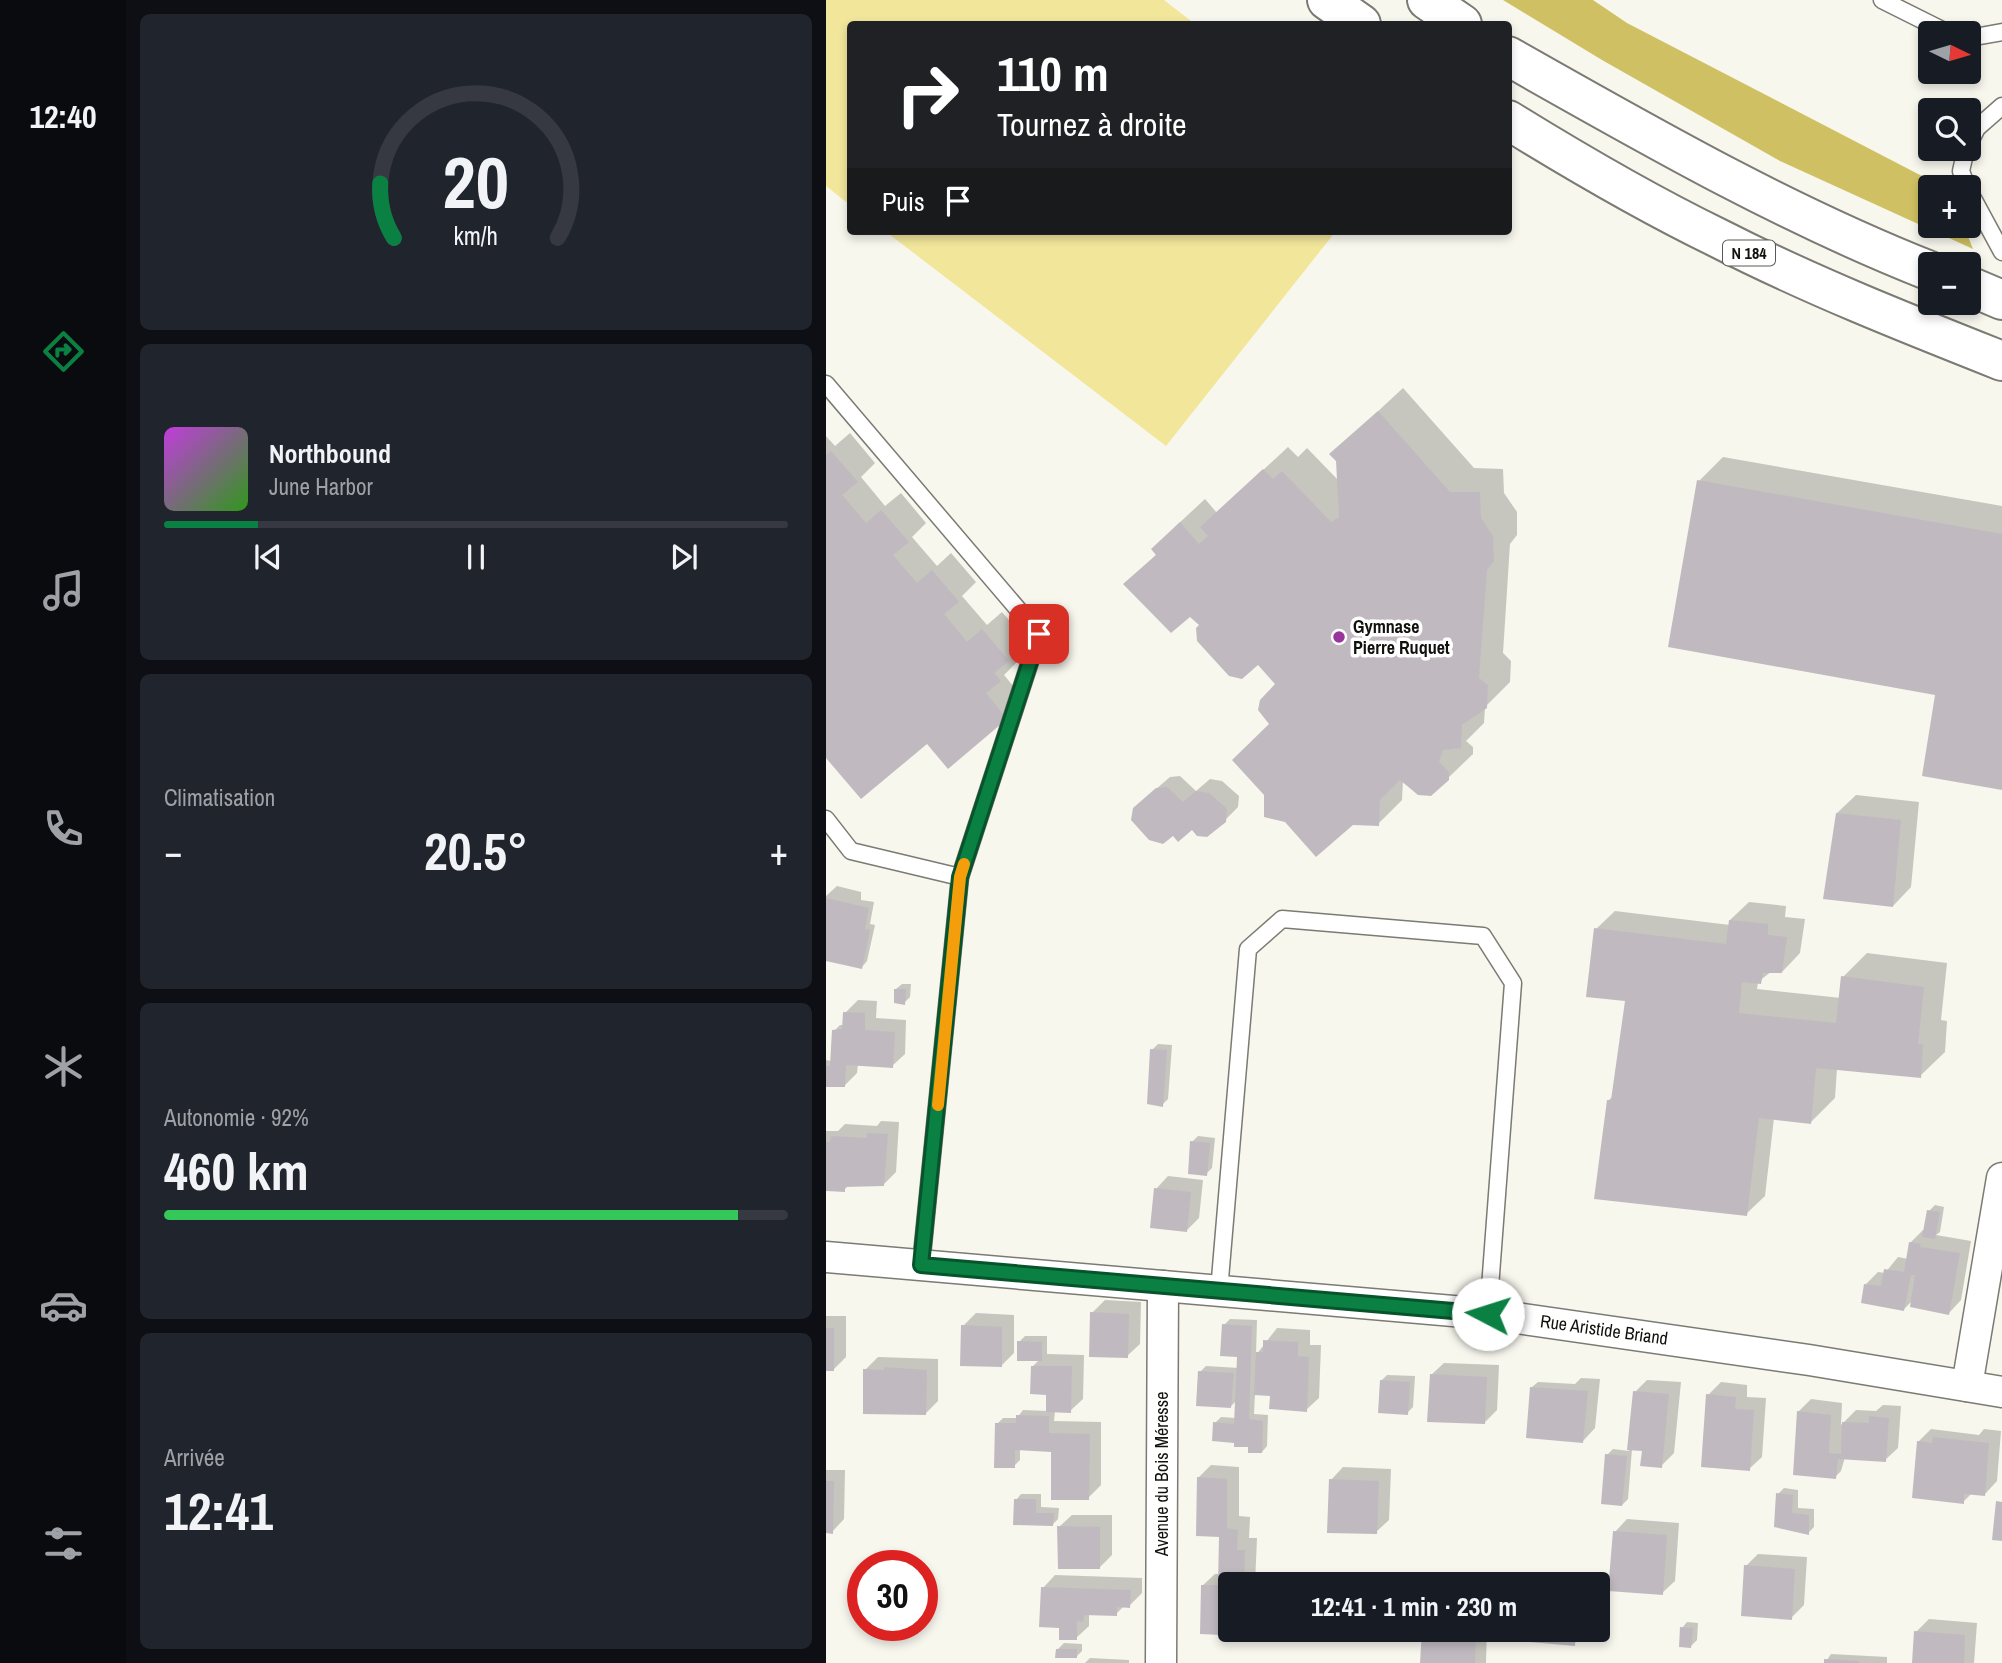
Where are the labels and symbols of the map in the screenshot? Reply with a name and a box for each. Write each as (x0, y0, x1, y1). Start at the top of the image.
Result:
north arrow (1918, 21, 1981, 84)
road number: N 184 (1723, 241, 1775, 266)
pin (1009, 604, 1069, 664)
place label: Gymnase Pierre Ruquet (1353, 614, 1450, 660)
marker: Gymnase Pierre Ruquet (1331, 629, 1347, 645)
position arrow (1451, 1277, 1525, 1351)
street label: Rue Aristide Briand (1539, 1308, 1670, 1351)
street label: Avenue du Bois Méresse (1149, 1392, 1174, 1557)
speed limit sign: 30 (847, 1550, 938, 1641)

